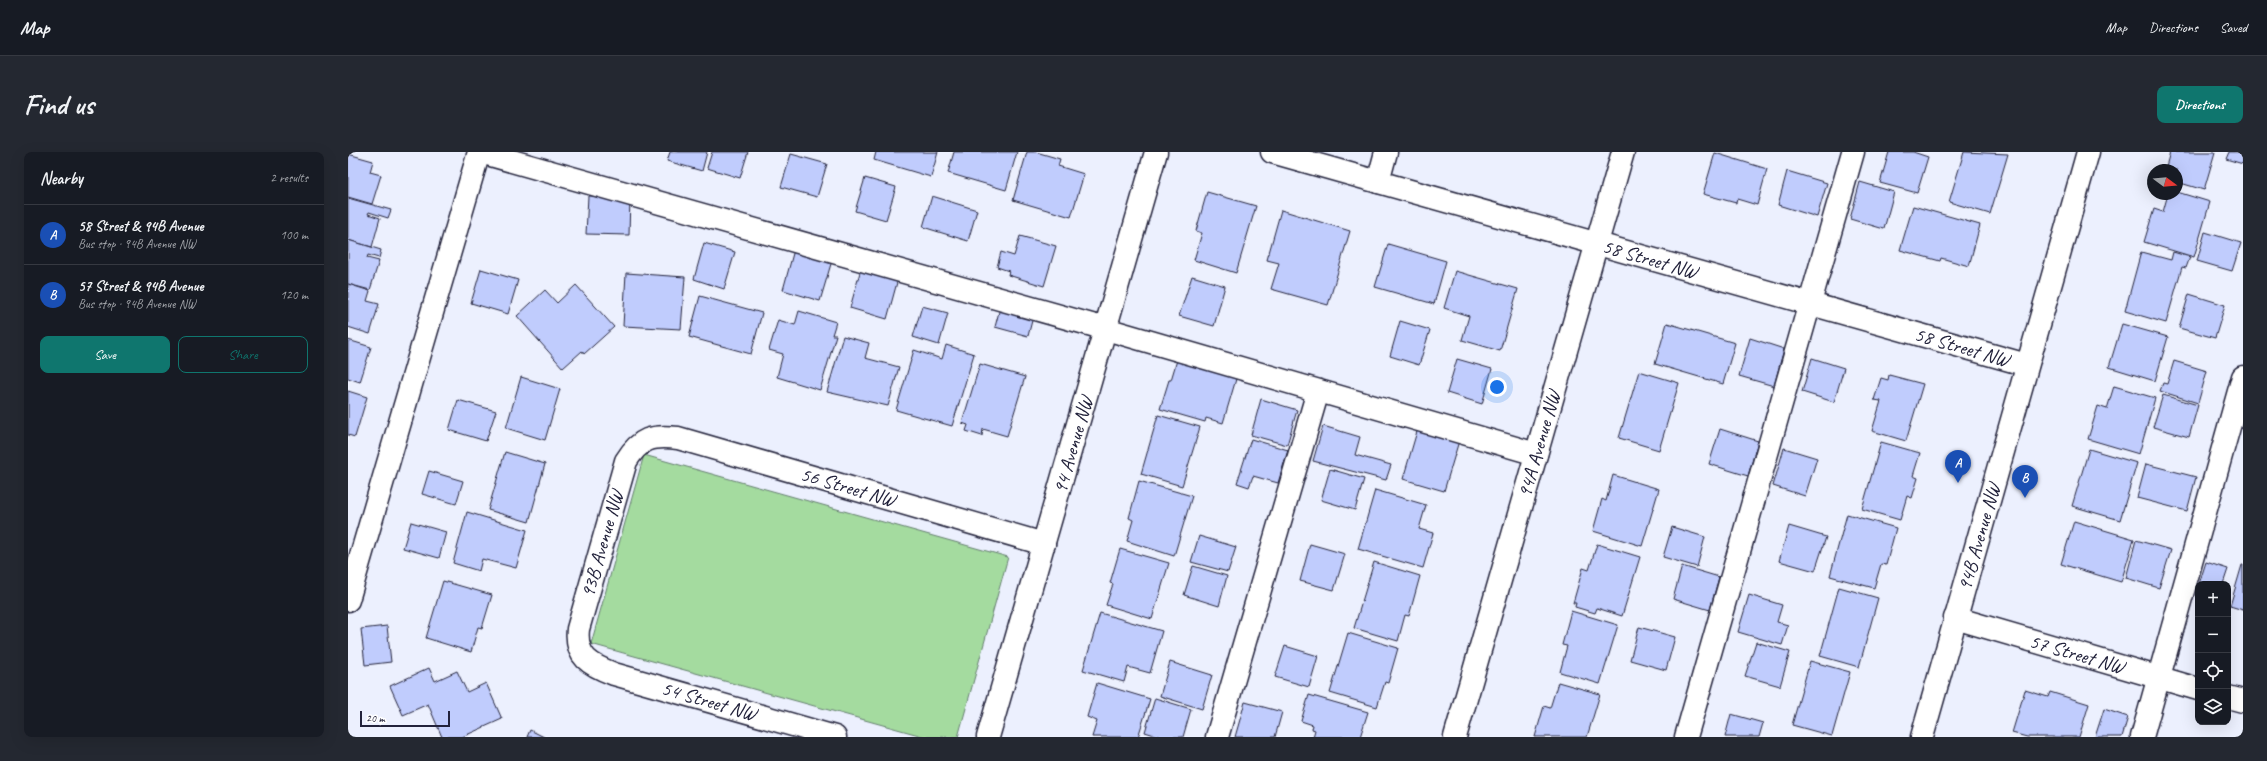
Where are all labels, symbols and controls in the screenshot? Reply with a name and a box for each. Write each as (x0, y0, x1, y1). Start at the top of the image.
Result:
text: Map (20, 16, 50, 40)
text: Map (2106, 19, 2127, 36)
text: Directions (2149, 19, 2198, 36)
text: Saved (2220, 19, 2247, 36)
button: Directions (2157, 86, 2243, 123)
text: Find us (24, 87, 94, 122)
north arrow (2147, 164, 2183, 200)
text: Nearby (40, 168, 83, 189)
text: 2 results (270, 170, 308, 186)
text: 58 Street & 94B Avenue (78, 217, 204, 236)
text: A (50, 227, 56, 243)
text: 100 m (280, 227, 308, 243)
street label: 58 Street NW (1600, 234, 1703, 285)
text: Bus stop · 94B Avenue NW (78, 236, 196, 252)
text: 57 Street & 94B Avenue (78, 277, 203, 296)
text: B (50, 287, 56, 303)
text: 120 m (280, 287, 308, 303)
text: Bus stop · 94B Avenue NW (78, 296, 196, 312)
street label: 58 Street NW (1912, 322, 2015, 373)
button: Save (40, 336, 170, 373)
button: Share (178, 336, 308, 373)
your location (1487, 377, 1507, 397)
street label: 94A Avenue NW (1512, 385, 1567, 500)
street label: 94 Avenue NW (1047, 391, 1100, 497)
pin: A (1945, 450, 1971, 483)
street label: 56 Street NW (798, 462, 901, 513)
pin: B (2012, 465, 2038, 498)
street label: 94B Avenue NW (1952, 478, 2007, 594)
street label: 93B Avenue NW (575, 485, 630, 601)
map controls (2195, 581, 2231, 725)
button: + (2195, 581, 2231, 617)
button: − (2195, 617, 2231, 653)
street label: 57 Street NW (2027, 629, 2130, 680)
button: locate (2195, 653, 2231, 689)
street label: 54 Street NW (659, 676, 762, 727)
button: layers (2195, 689, 2231, 725)
scale bar (360, 709, 450, 728)
text: 20 m (366, 711, 385, 725)

